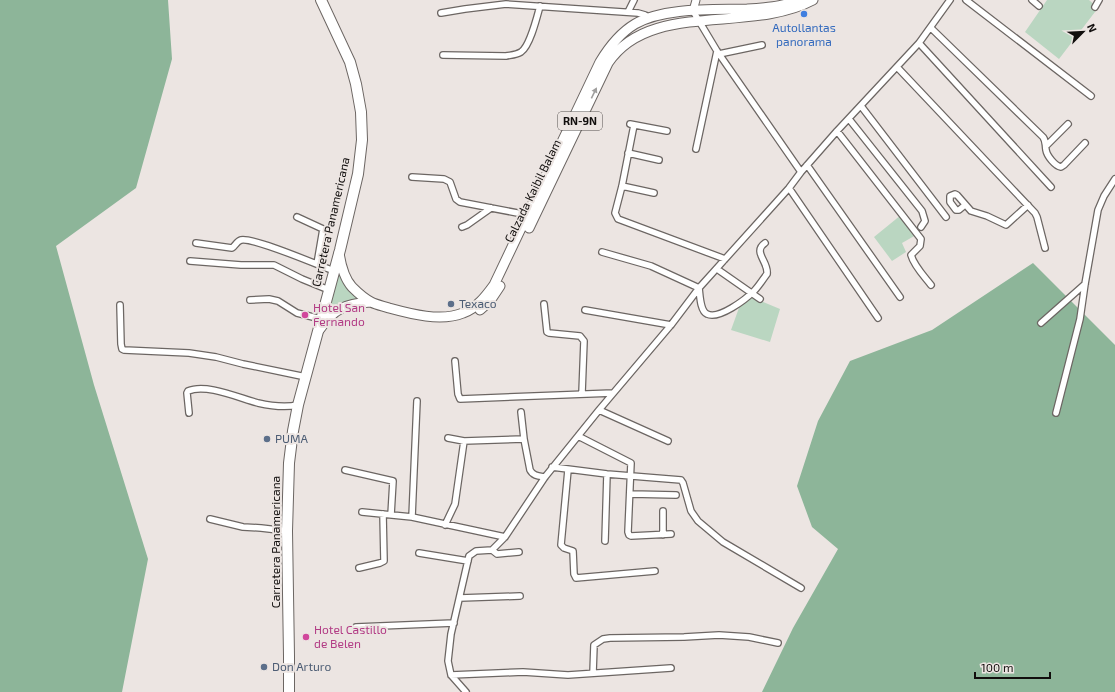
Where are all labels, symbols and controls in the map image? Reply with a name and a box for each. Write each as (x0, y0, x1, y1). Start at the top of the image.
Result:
marker: Autollantas panorama (799, 9, 809, 19)
north arrow (1063, 12, 1103, 52)
place label: Autollantas panorama (772, 20, 836, 48)
text: N (1085, 21, 1100, 34)
one-way arrow (591, 87, 597, 99)
road number: RN-9N (558, 112, 602, 130)
street label: Calzada Kaibil Balam (501, 137, 563, 244)
street label: Carretera Panamericana (308, 156, 352, 288)
place label: Texaco (459, 296, 497, 310)
marker: Texaco (446, 299, 456, 309)
place label: Hotel San Fernando (313, 300, 365, 328)
marker: Hotel San Fernando (300, 310, 310, 320)
place label: PUMA (275, 431, 309, 445)
marker: PUMA (262, 434, 272, 444)
street label: Carretera Panamericana (268, 476, 282, 608)
place label: Hotel Castillo de Belen (314, 622, 387, 650)
marker: Hotel Castillo de Belen (301, 632, 311, 642)
scale bar (975, 654, 1050, 680)
place label: Don Arturo (272, 659, 331, 673)
text: 100 m (981, 660, 1013, 674)
marker: Don Arturo (259, 662, 269, 672)

